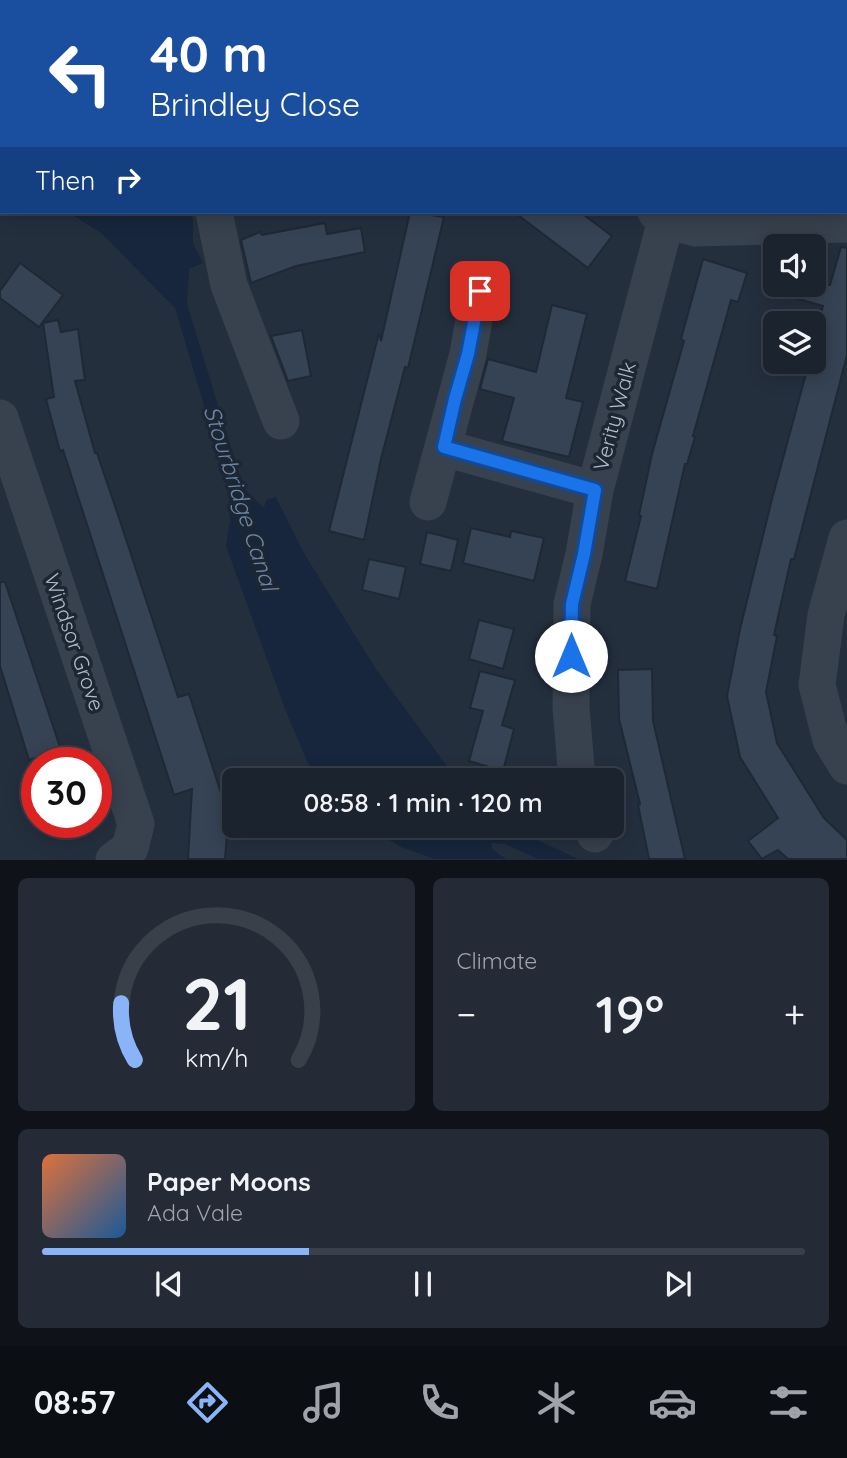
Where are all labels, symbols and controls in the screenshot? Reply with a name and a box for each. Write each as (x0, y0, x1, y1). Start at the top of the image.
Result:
text: 40 m (150, 23, 268, 84)
icon: left (35, 28, 126, 119)
text: Brindley Close (150, 84, 360, 124)
icon: right (109, 161, 147, 199)
text: Then (35, 164, 95, 197)
map controls (763, 234, 826, 374)
button: sound (763, 234, 826, 297)
pin (450, 261, 510, 321)
icon: arrive (461, 272, 499, 310)
button: layers (763, 311, 826, 374)
street label: Verity Walk (587, 359, 641, 473)
water label: Stourbridge Canal (197, 402, 285, 597)
street label: Windsor Grove (39, 570, 111, 714)
position arrow (534, 619, 608, 693)
speed limit sign: 30 (21, 747, 112, 838)
text: 08:58 · 1 min · 120 m (303, 786, 543, 819)
text: Climate (457, 946, 537, 975)
text: 21 (181, 958, 251, 1049)
text: 19° (596, 981, 664, 1046)
text: − (457, 990, 476, 1038)
text: + (784, 990, 805, 1038)
text: km/h (185, 1042, 248, 1073)
text: Paper Moons (147, 1165, 311, 1198)
text: Ada Vale (147, 1198, 243, 1227)
icon: previous (150, 1265, 188, 1303)
icon: pause (404, 1265, 442, 1303)
icon: next (659, 1265, 697, 1303)
icon: directions (183, 1378, 232, 1427)
icon: music (299, 1378, 348, 1427)
icon: phone (415, 1378, 464, 1427)
icon: climate (532, 1378, 581, 1427)
icon: car (648, 1378, 697, 1427)
icon: filters (764, 1378, 813, 1427)
text: 08:57 (34, 1382, 116, 1422)

